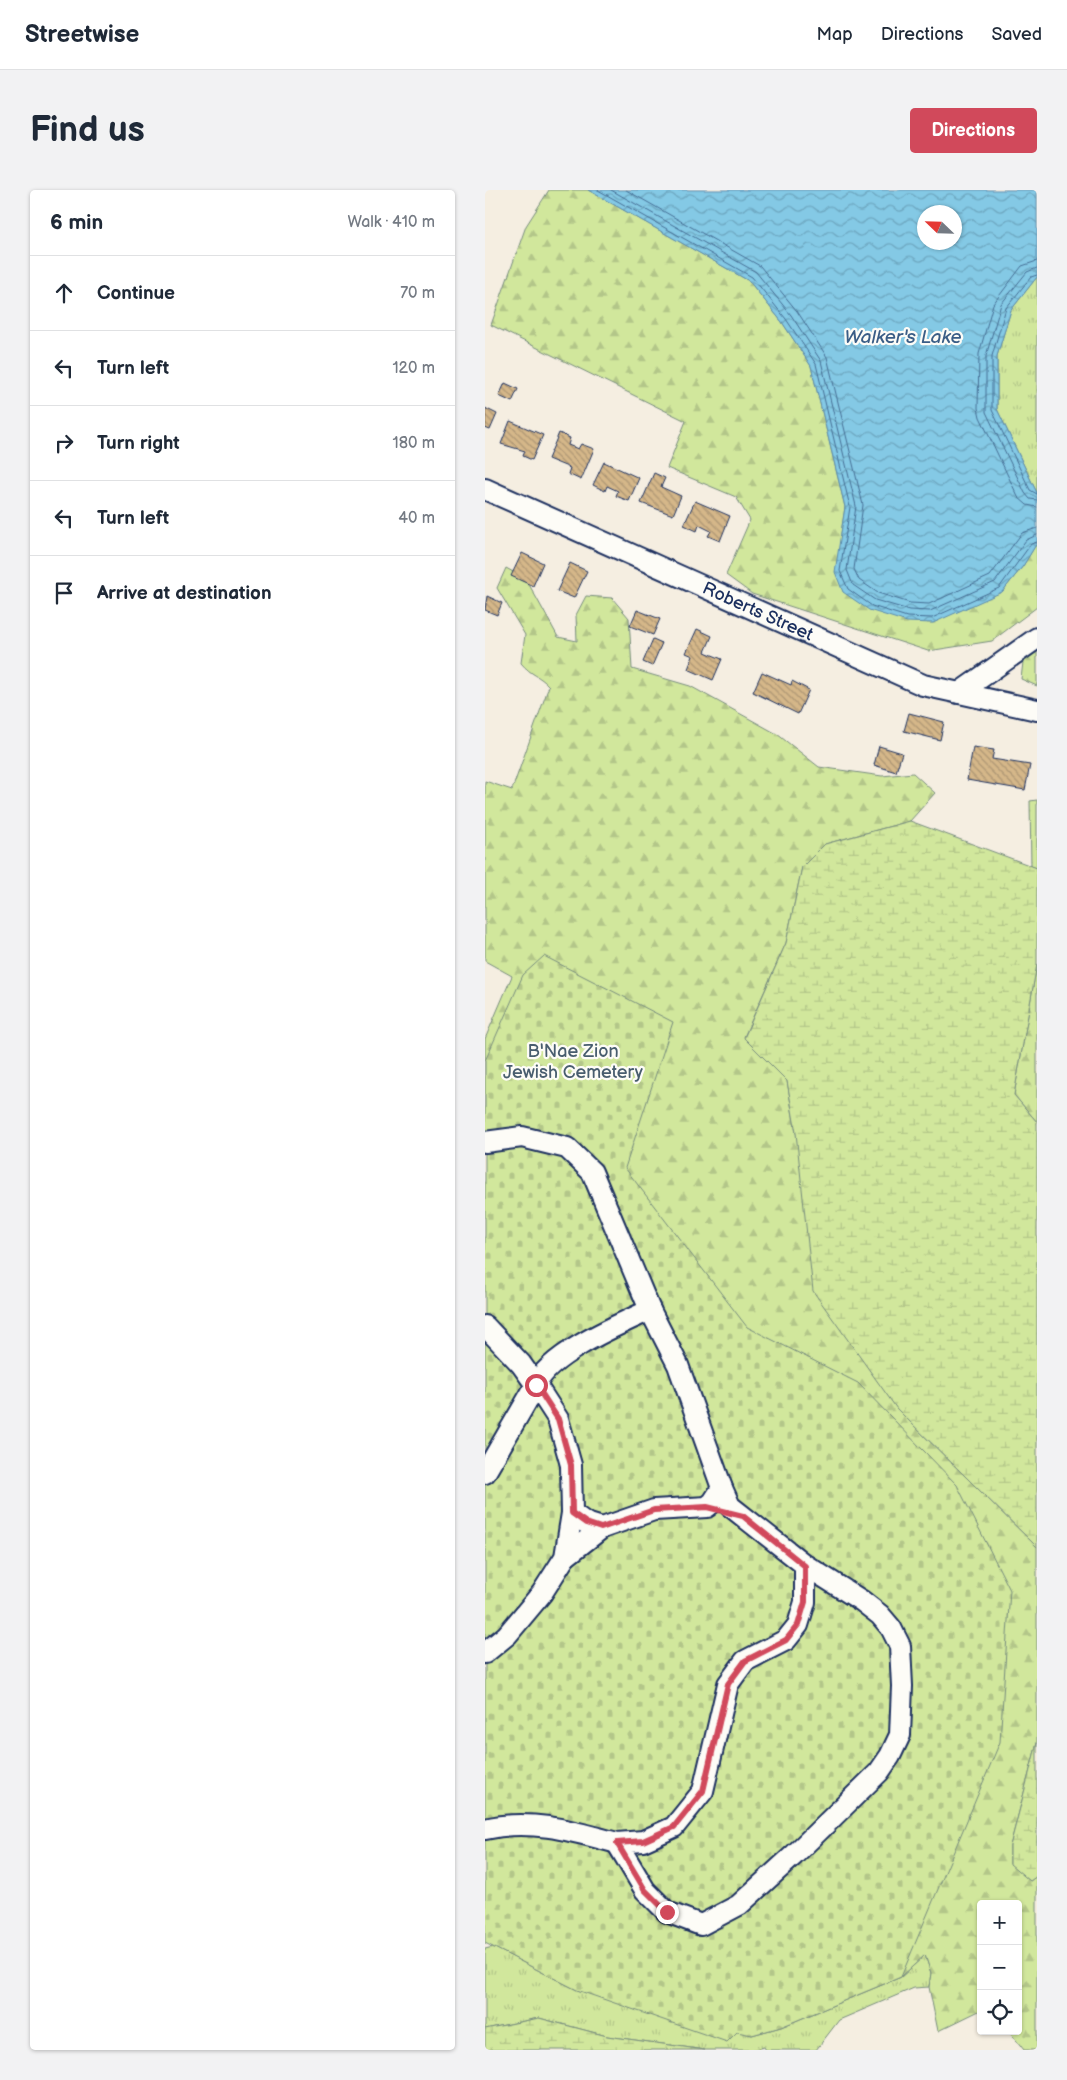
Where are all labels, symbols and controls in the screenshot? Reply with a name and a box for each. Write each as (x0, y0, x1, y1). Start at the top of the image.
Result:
text: Streetwise (25, 20, 139, 49)
text: Map (817, 24, 853, 45)
text: Directions (881, 24, 963, 45)
text: Saved (991, 24, 1042, 45)
button: Directions (910, 108, 1037, 153)
text: Find us (30, 109, 145, 152)
north arrow (917, 205, 962, 250)
text: 6 min (50, 210, 103, 235)
text: Walk · 410 m (348, 213, 435, 232)
icon: ahead (50, 279, 78, 307)
text: Continue (97, 282, 175, 305)
text: 70 m (400, 284, 435, 303)
water label: Walker's Lake (844, 326, 962, 349)
icon: left (50, 354, 78, 382)
text: Turn left (97, 357, 169, 380)
text: 120 m (392, 359, 435, 378)
icon: right (50, 429, 78, 457)
text: Turn right (97, 432, 180, 455)
text: 180 m (393, 434, 435, 453)
icon: left (50, 504, 78, 532)
text: Turn left (97, 507, 169, 530)
text: 40 m (398, 509, 435, 528)
street label: Roberts Street (699, 577, 817, 645)
icon: arrive (50, 579, 78, 607)
text: Arrive at destination (97, 582, 272, 605)
park label: B'Nae Zion Jewish Cemetery (503, 1041, 644, 1083)
route start (525, 1374, 548, 1397)
map controls (977, 1900, 1022, 2035)
button: + (977, 1900, 1022, 1945)
route end (656, 1901, 679, 1924)
button: − (977, 1945, 1022, 1990)
button: locate (977, 1990, 1022, 2035)

